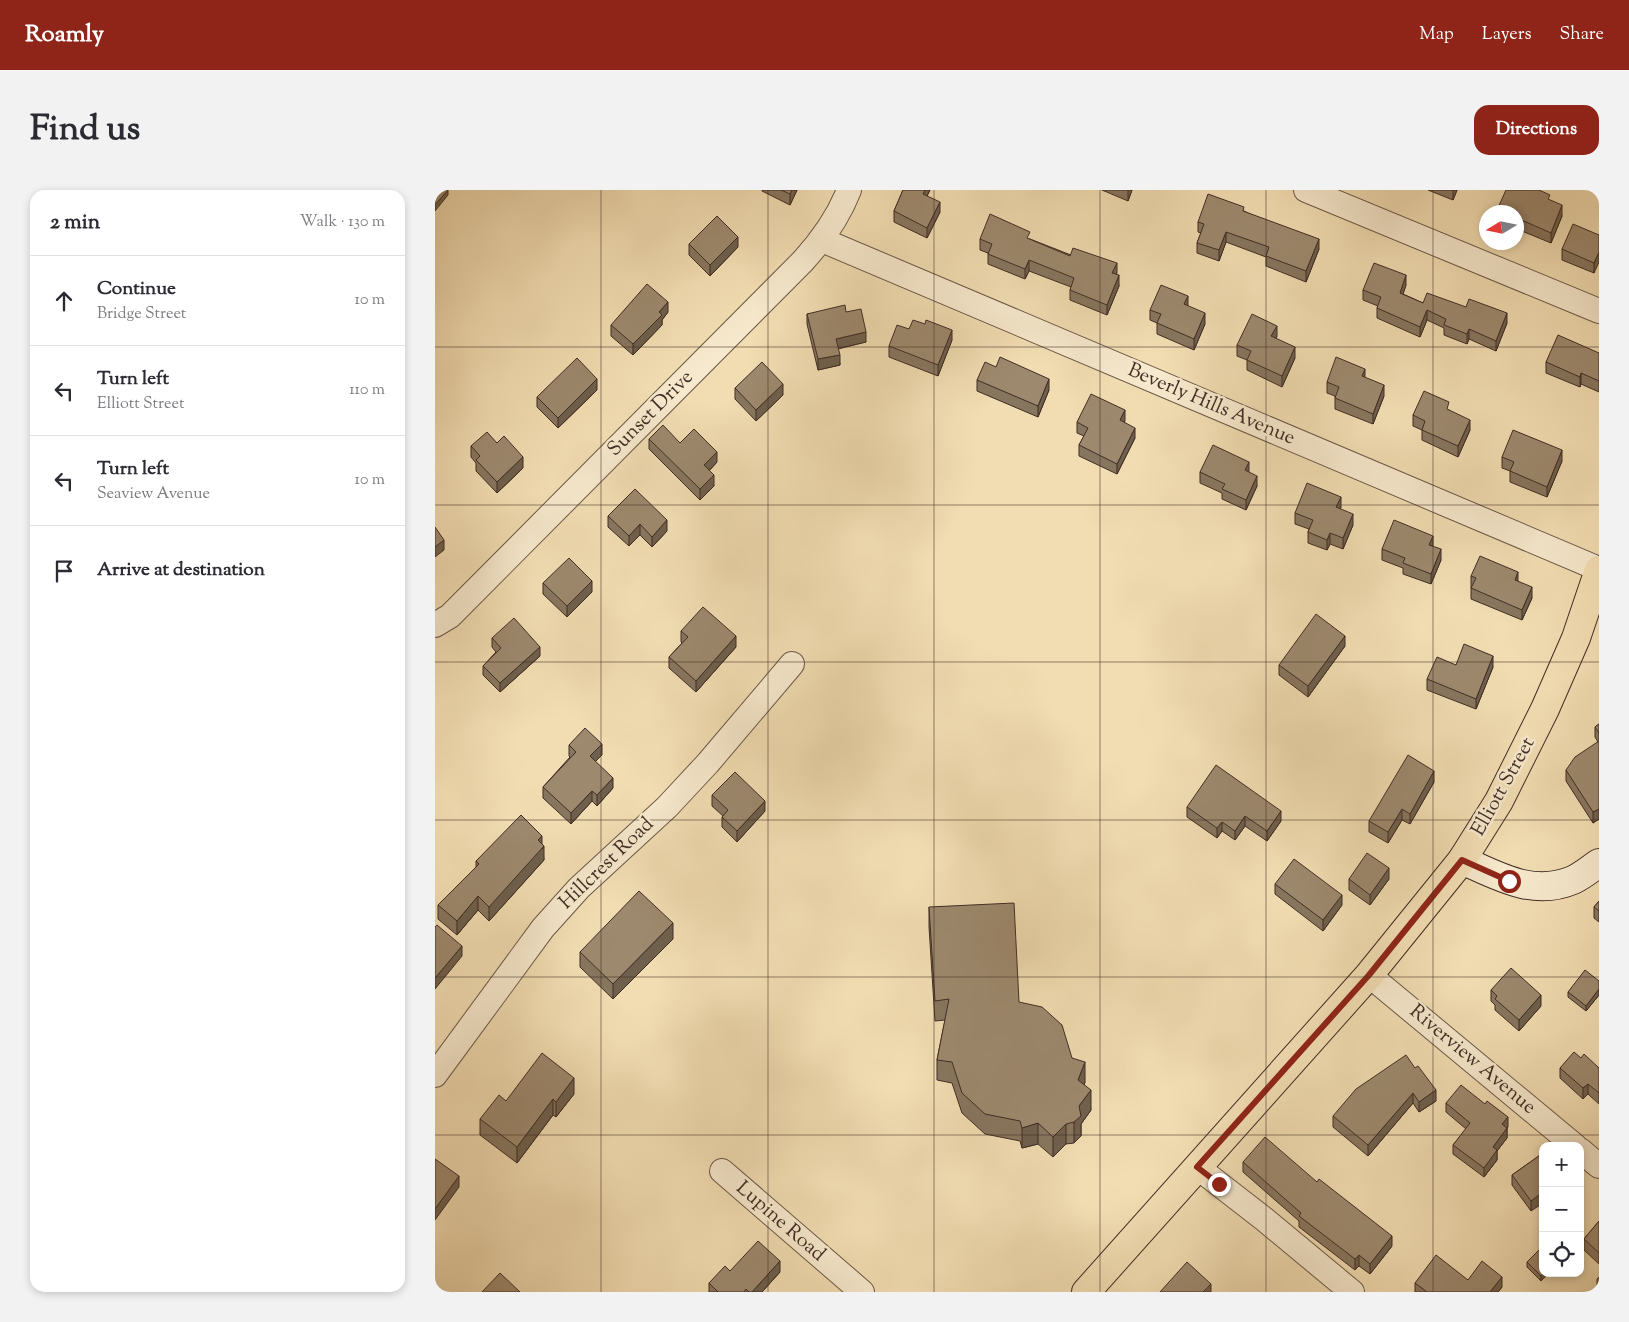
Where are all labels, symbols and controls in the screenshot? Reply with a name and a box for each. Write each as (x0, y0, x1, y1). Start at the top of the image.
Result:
text: Roamly (25, 18, 104, 52)
text: Map (1419, 22, 1454, 48)
text: Layers (1482, 22, 1532, 48)
text: Share (1560, 22, 1604, 48)
text: Find us (30, 105, 140, 156)
button: Directions (1474, 105, 1599, 155)
north arrow (1479, 205, 1524, 250)
text: 2 min (50, 208, 100, 238)
text: Walk · 130 m (300, 211, 385, 234)
text: Continue (97, 276, 176, 303)
icon: ahead (50, 287, 78, 315)
text: 10 m (355, 289, 385, 312)
text: Bridge Street (97, 303, 186, 326)
street label: Beverly Hills Avenue (1123, 357, 1299, 453)
street label: Sunset Drive (601, 364, 701, 464)
text: Turn left (97, 366, 169, 393)
icon: left (50, 377, 78, 405)
text: 110 m (349, 379, 385, 402)
text: Elliott Street (97, 393, 184, 416)
text: Turn left (97, 456, 169, 483)
icon: left (50, 467, 78, 495)
text: 10 m (355, 469, 385, 492)
text: Seaview Avenue (97, 483, 210, 506)
icon: arrive (50, 557, 78, 585)
text: Arrive at destination (97, 557, 265, 584)
street label: Elliott Street (1465, 732, 1543, 842)
street label: Hillcrest Road (553, 811, 661, 917)
route start (1498, 870, 1521, 893)
street label: Riverview Avenue (1402, 998, 1542, 1122)
map controls (1539, 1142, 1584, 1277)
button: + (1539, 1142, 1584, 1187)
route end (1208, 1173, 1231, 1196)
street label: Lupine Road (729, 1175, 831, 1269)
button: − (1539, 1187, 1584, 1232)
button: locate (1539, 1232, 1584, 1277)

